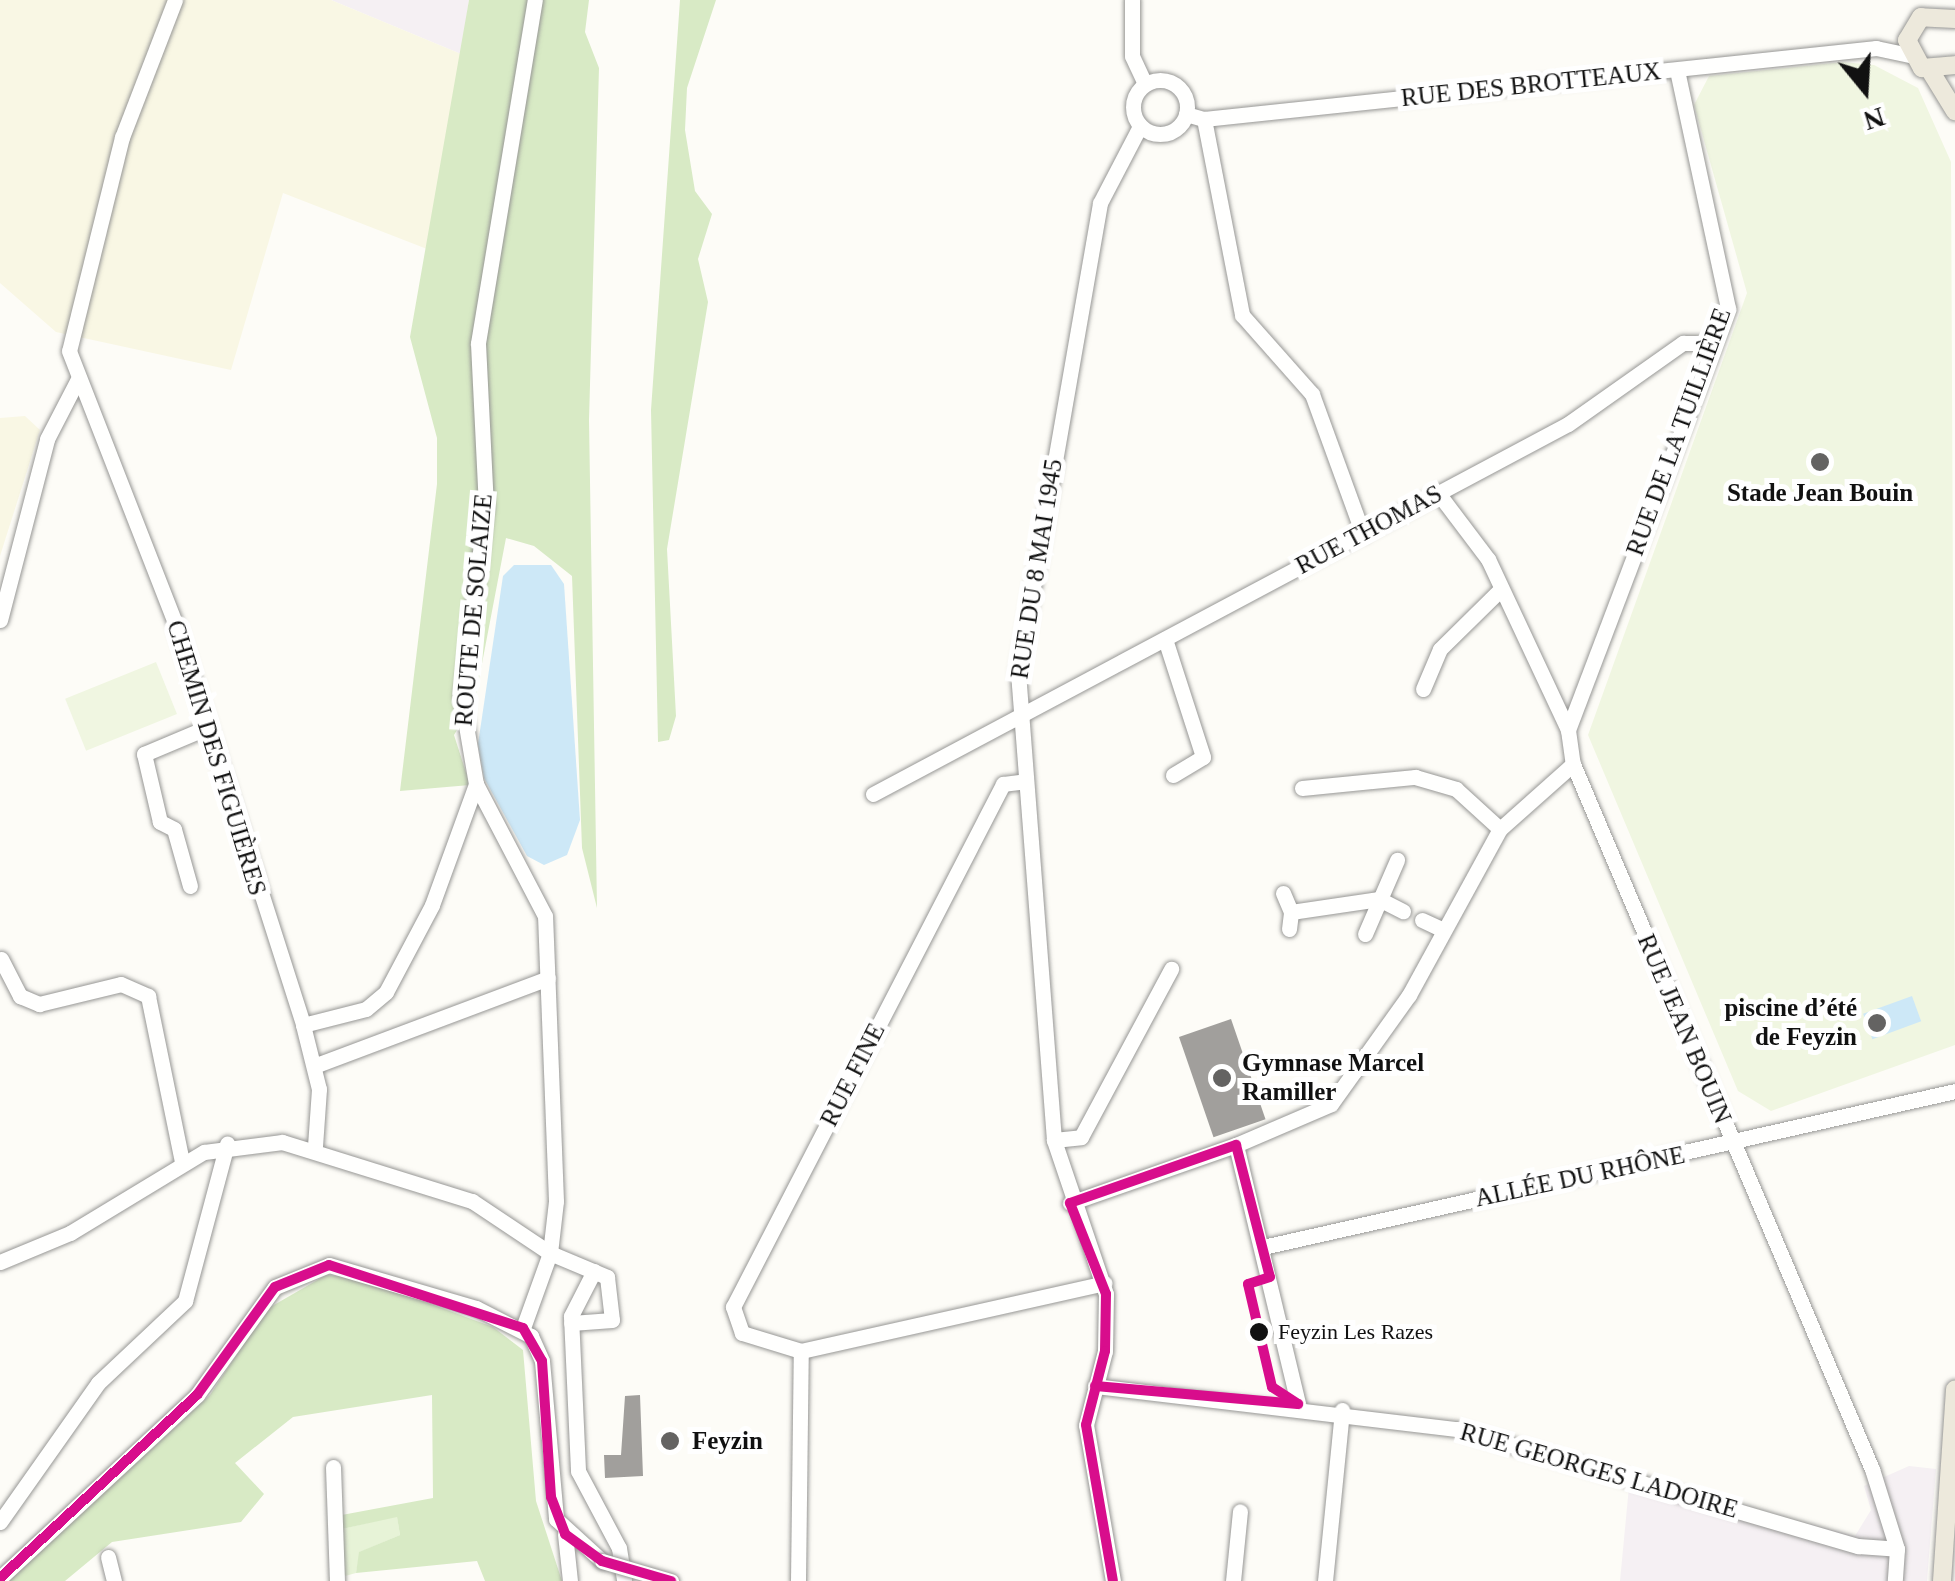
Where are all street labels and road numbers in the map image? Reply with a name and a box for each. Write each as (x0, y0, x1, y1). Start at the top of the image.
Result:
street label: RUE DES BROTTEAUX (1400, 56, 1662, 114)
street label: RUE DE LA TUILLIÈRE (1620, 303, 1738, 561)
street label: RUE DU 8 MAI 1945 (1005, 457, 1069, 681)
street label: RUE THOMAS (1291, 479, 1447, 581)
street label: ROUTE DE SOLAIZE (449, 492, 499, 728)
street label: CHEMIN DES FIGUIÈRES (160, 617, 272, 899)
street label: RUE JEAN BOUIN (1631, 930, 1737, 1128)
street label: RUE FINE (814, 1018, 892, 1132)
street label: ALLÉE DU RHÔNE (1472, 1140, 1688, 1214)
street label: RUE GEORGES LADOIRE (1457, 1417, 1741, 1525)

